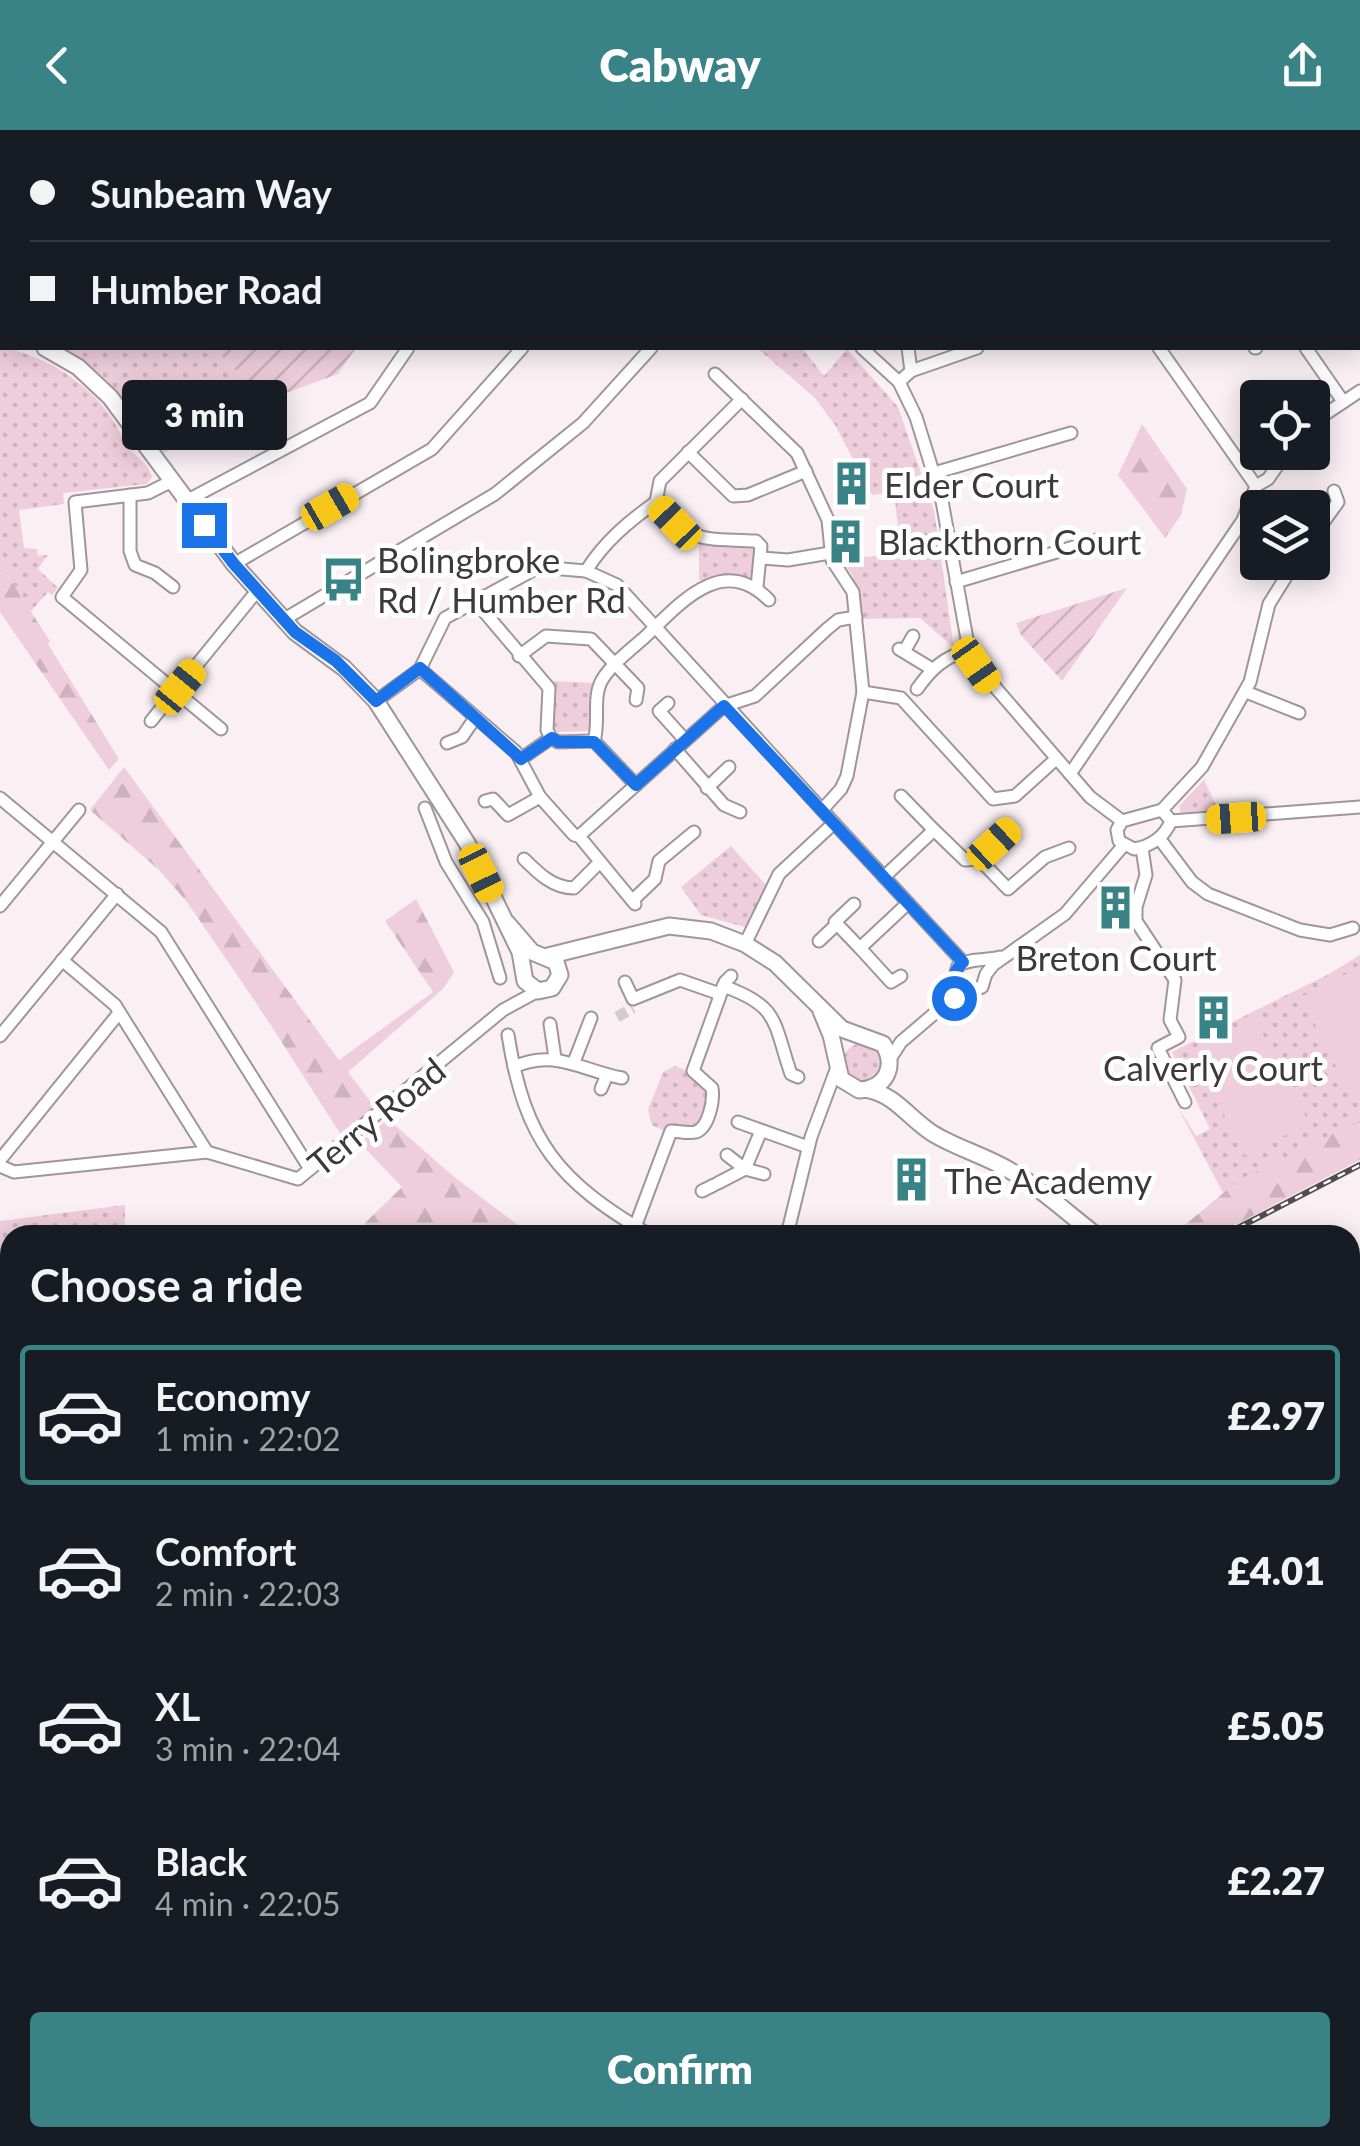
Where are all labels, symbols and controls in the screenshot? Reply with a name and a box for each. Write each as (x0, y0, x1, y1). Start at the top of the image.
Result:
icon: back (30, 38, 85, 93)
text: Cabway (599, 38, 761, 92)
icon: share (1275, 38, 1330, 93)
text: Sunbeam Way (90, 170, 332, 216)
text: Humber Road (90, 266, 323, 312)
callout: 3 min (121, 380, 286, 450)
map controls (1240, 380, 1330, 580)
button: locate (1240, 380, 1330, 470)
text: 3 min (165, 395, 244, 434)
building icon: Elder Court (827, 460, 875, 508)
place label: Elder Court (884, 463, 1059, 505)
car (297, 479, 363, 535)
button: layers (1240, 490, 1330, 580)
car (643, 491, 707, 555)
route end (182, 503, 227, 548)
building icon: Blackthorn Court (821, 517, 869, 565)
place label: Blackthorn Court (878, 520, 1142, 562)
place label: Bolingbroke Rd / Humber Rd (377, 538, 626, 620)
bus stop icon: Bolingbroke Rd / Humber Rd (320, 555, 368, 603)
car (947, 632, 1005, 698)
car (149, 654, 211, 720)
car (1205, 801, 1267, 835)
car (962, 813, 1026, 875)
car (454, 839, 508, 907)
building icon: Breton Court (1092, 883, 1140, 931)
place label: Breton Court (1015, 936, 1217, 978)
route start (932, 976, 977, 1021)
building icon: Calverly Court (1189, 993, 1237, 1041)
place label: Calverly Court (1103, 1046, 1323, 1088)
street label: Terry Road (299, 1048, 453, 1184)
building icon: The Academy (887, 1156, 935, 1204)
place label: The Academy (944, 1159, 1152, 1201)
text: Choose a ride (30, 1258, 303, 1312)
icon: car (35, 1370, 125, 1460)
text: Economy (155, 1373, 310, 1419)
text: £2.97 (1228, 1392, 1325, 1438)
text: 1 min · 22:02 (155, 1419, 341, 1458)
icon: car (35, 1525, 125, 1615)
text: Comfort (155, 1528, 296, 1574)
text: £4.01 (1228, 1547, 1325, 1593)
text: 2 min · 22:03 (155, 1574, 341, 1613)
icon: car (35, 1680, 125, 1770)
text: XL (155, 1683, 200, 1729)
text: £5.05 (1228, 1702, 1325, 1748)
text: 3 min · 22:04 (155, 1729, 341, 1768)
icon: car (35, 1835, 125, 1925)
text: Black (155, 1838, 247, 1884)
text: £2.27 (1228, 1857, 1325, 1903)
text: 4 min · 22:05 (155, 1884, 341, 1923)
button: Confirm (30, 2012, 1330, 2127)

